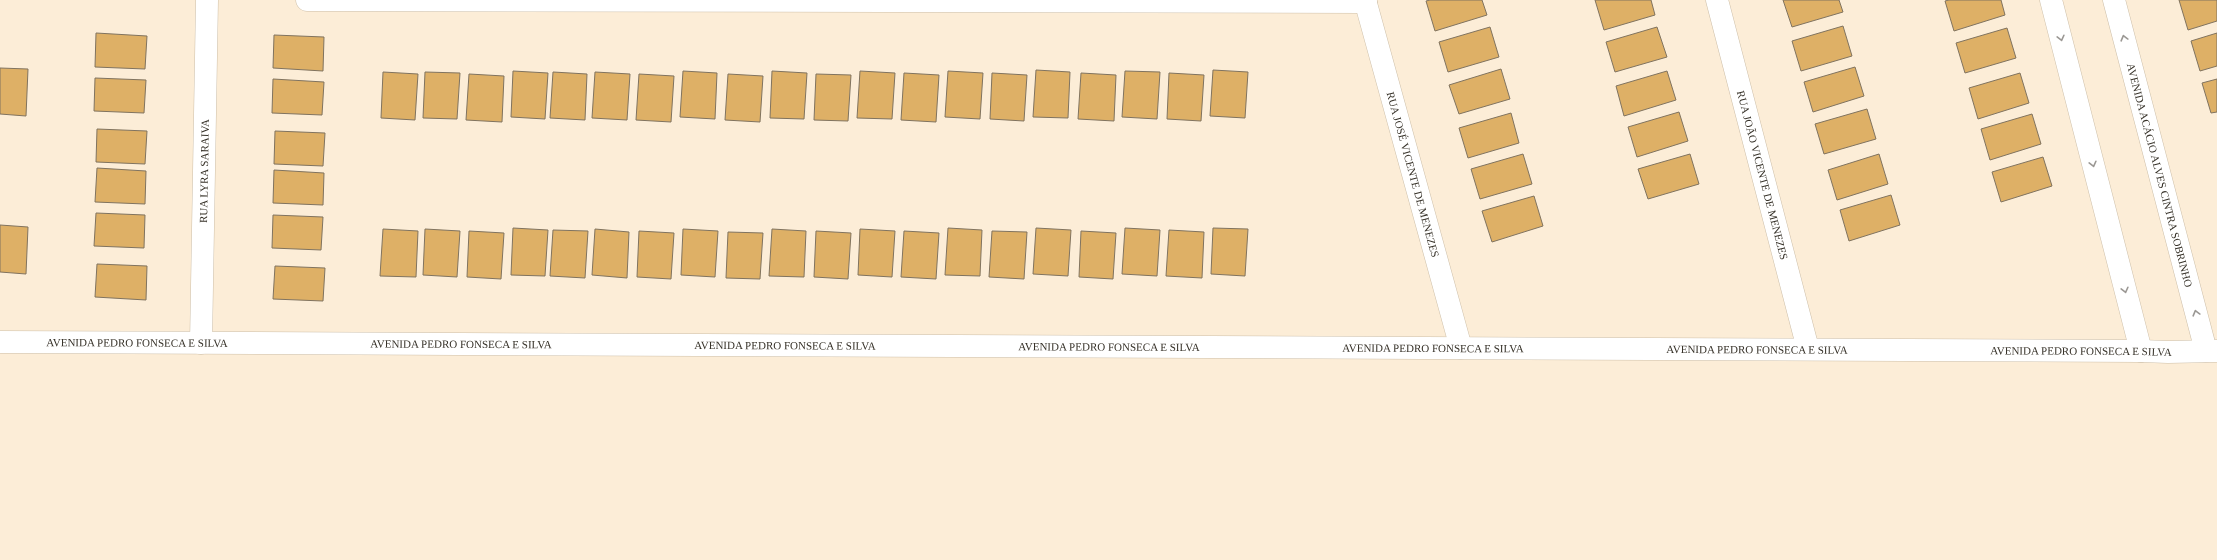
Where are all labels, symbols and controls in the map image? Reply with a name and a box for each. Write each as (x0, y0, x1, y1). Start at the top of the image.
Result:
one-way arrow (2056, 35, 2064, 41)
one-way arrow (2120, 35, 2129, 42)
street label: AVENIDA ACÁCIO ALVES CINTRA SOBRINHO (2125, 62, 2195, 289)
street label: RUA JOÃO VICENTE DE MENEZES (1735, 89, 1790, 261)
street label: RUA JOSÉ VICENTE DE MENEZES (1385, 90, 1442, 259)
street label: RUA LYRA SARAIVA (197, 119, 211, 223)
one-way arrow (2088, 160, 2097, 167)
one-way arrow (2120, 286, 2129, 293)
one-way arrow (2192, 310, 2201, 317)
street label: AVENIDA PEDRO FONSECA E SILVA (46, 336, 228, 349)
street label: AVENIDA PEDRO FONSECA E SILVA (370, 338, 552, 350)
street label: AVENIDA PEDRO FONSECA E SILVA (694, 339, 876, 352)
street label: AVENIDA PEDRO FONSECA E SILVA (1018, 340, 1200, 353)
street label: AVENIDA PEDRO FONSECA E SILVA (1342, 342, 1524, 354)
street label: AVENIDA PEDRO FONSECA E SILVA (1666, 343, 1848, 356)
street label: AVENIDA PEDRO FONSECA E SILVA (1990, 344, 2172, 358)

